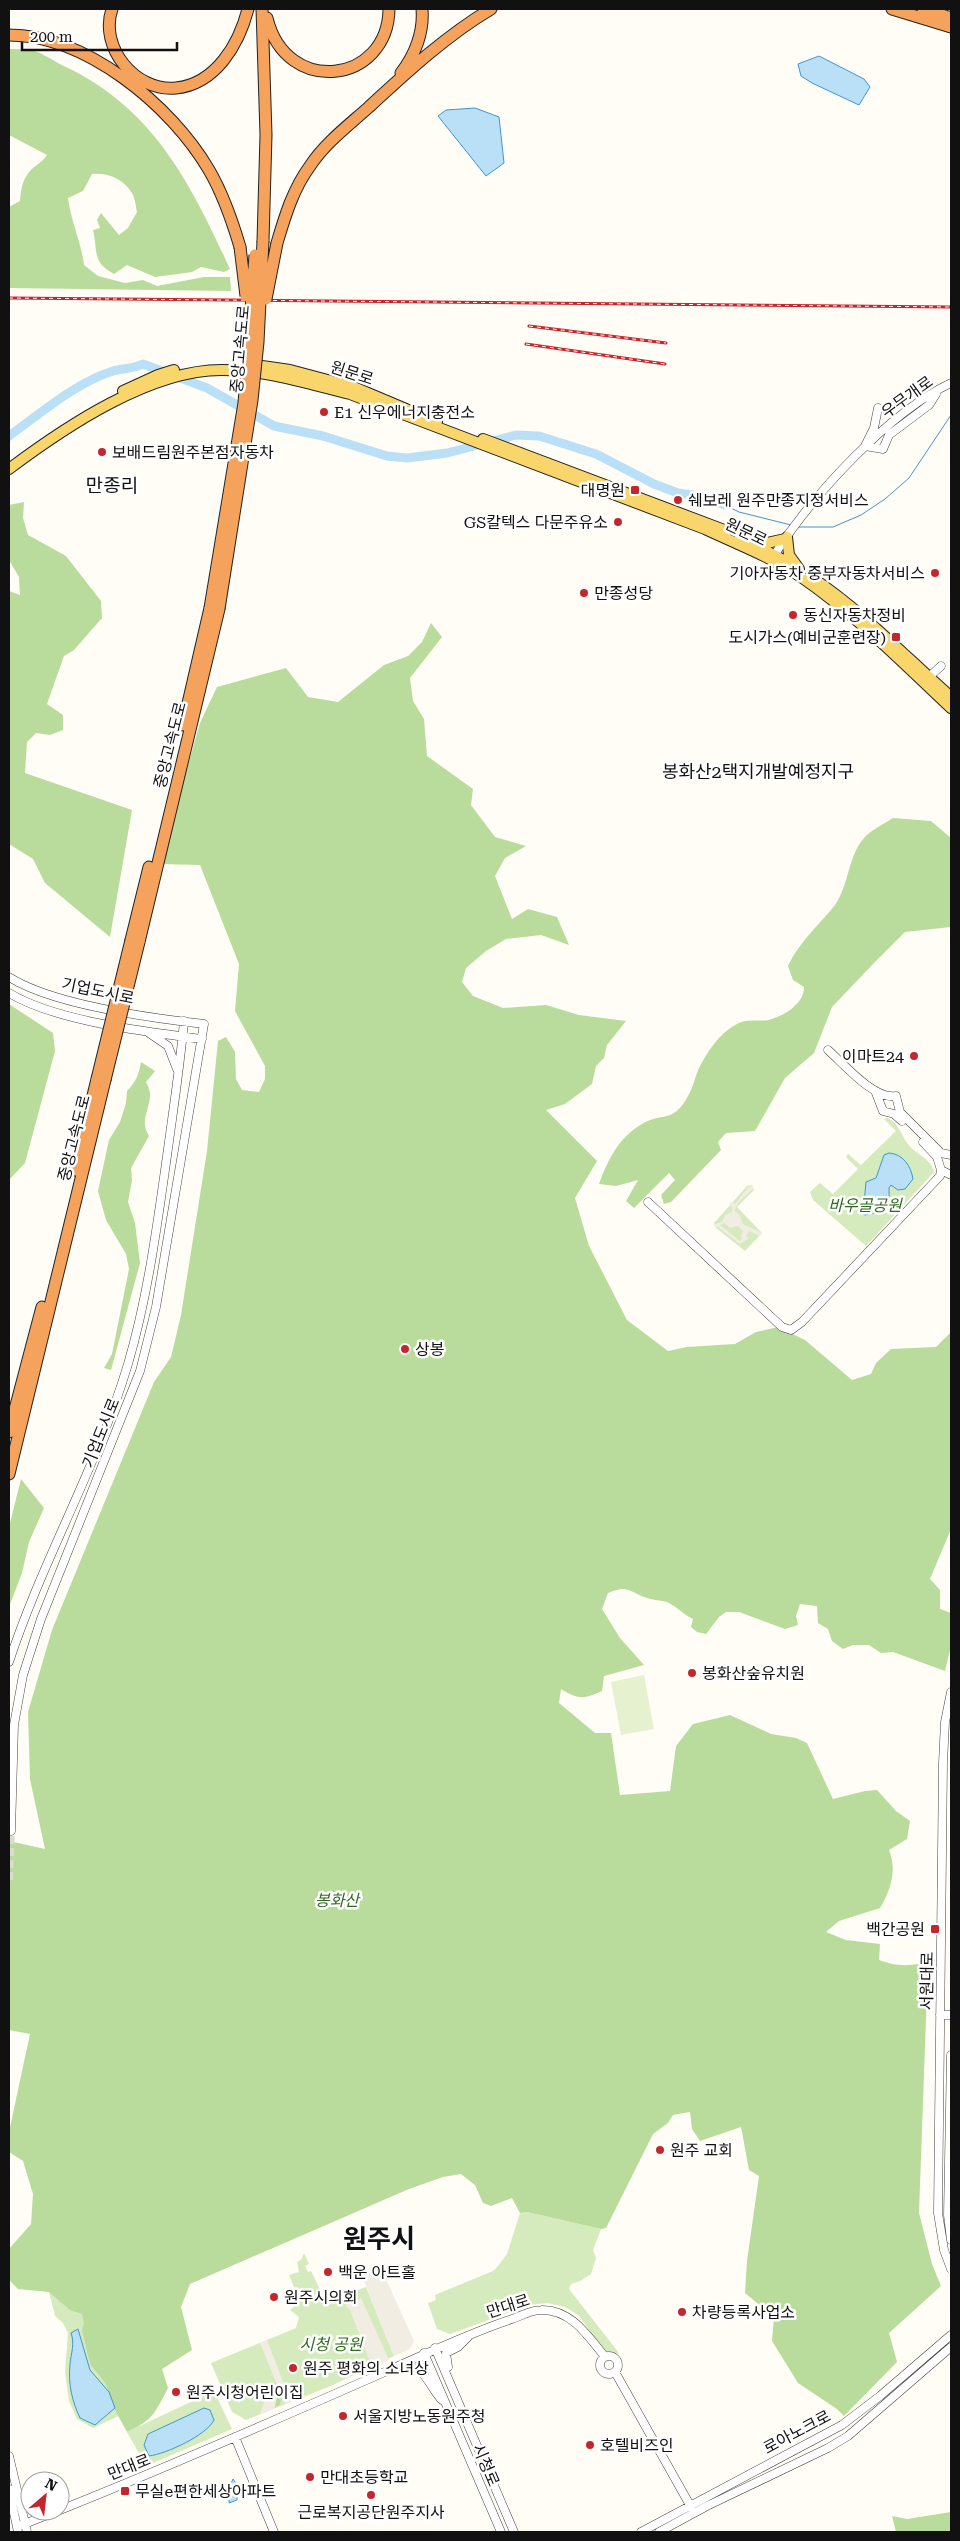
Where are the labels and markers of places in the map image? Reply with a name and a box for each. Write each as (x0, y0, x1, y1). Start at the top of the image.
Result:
place label: E1 신우에너지충전소 (334, 403, 475, 422)
marker: E1 신우에너지충전소 (318, 406, 330, 418)
place label: 보배드림원주본점자동차 (112, 443, 274, 462)
marker: 보배드림원주본점자동차 (96, 446, 108, 458)
place label: 대명원 (581, 481, 625, 500)
marker: 대명원 (629, 484, 641, 496)
place label: 쉐보레 원주만종지정서비스 (688, 491, 869, 510)
marker: 쉐보레 원주만종지정서비스 (672, 494, 684, 506)
place label: GS칼텍스 다문주유소 (464, 513, 608, 532)
marker: GS칼텍스 다문주유소 (612, 516, 624, 528)
place label: 기아자동차 중부자동차서비스 (730, 564, 925, 583)
marker: 기아자동차 중부자동차서비스 (929, 567, 941, 579)
place label: 만종성당 (594, 584, 653, 603)
marker: 만종성당 (578, 587, 590, 599)
place label: 동신자동차정비 (803, 606, 906, 625)
marker: 동신자동차정비 (787, 609, 799, 621)
place label: 도시가스(예비군훈련장) (728, 628, 886, 647)
marker: 도시가스(예비군훈련장) (890, 631, 902, 643)
place label: 이마트24 (842, 1047, 904, 1066)
marker: 이마트24 (908, 1050, 920, 1062)
place label: 상봉 (415, 1340, 444, 1359)
marker: 상봉 (399, 1343, 411, 1355)
place label: 봉화산숲유치원 (702, 1664, 805, 1683)
marker: 봉화산숲유치원 (686, 1667, 698, 1679)
place label: 백간공원 (866, 1920, 925, 1939)
marker: 백간공원 (929, 1923, 941, 1935)
place label: 원주 교회 (670, 2141, 733, 2160)
marker: 원주 교회 (654, 2144, 666, 2156)
place label: 백운 아트홀 (338, 2263, 416, 2282)
marker: 백운 아트홀 (322, 2266, 334, 2278)
place label: 원주시의회 (284, 2288, 358, 2307)
marker: 원주시의회 (268, 2291, 280, 2303)
place label: 차량등록사업소 (692, 2303, 795, 2322)
marker: 차량등록사업소 (676, 2306, 688, 2318)
place label: 원주 평화의 소녀상 (303, 2359, 429, 2378)
marker: 원주 평화의 소녀상 (287, 2362, 299, 2374)
place label: 원주시청어린이집 (186, 2383, 304, 2402)
marker: 원주시청어린이집 (170, 2386, 182, 2398)
place label: 서울지방노동원주청 (353, 2407, 485, 2426)
marker: 서울지방노동원주청 (337, 2410, 349, 2422)
place label: 호텔비즈인 (600, 2436, 674, 2455)
marker: 호텔비즈인 (584, 2439, 596, 2451)
place label: 만대초등학교 (320, 2468, 408, 2487)
marker: 만대초등학교 (304, 2471, 316, 2483)
place label: 무실e편한세상아파트 (135, 2482, 276, 2501)
marker: 무실e편한세상아파트 (119, 2485, 131, 2497)
marker: 근로복지공단원주지사 (365, 2489, 377, 2501)
place label: 근로복지공단원주지사 (297, 2503, 445, 2522)

